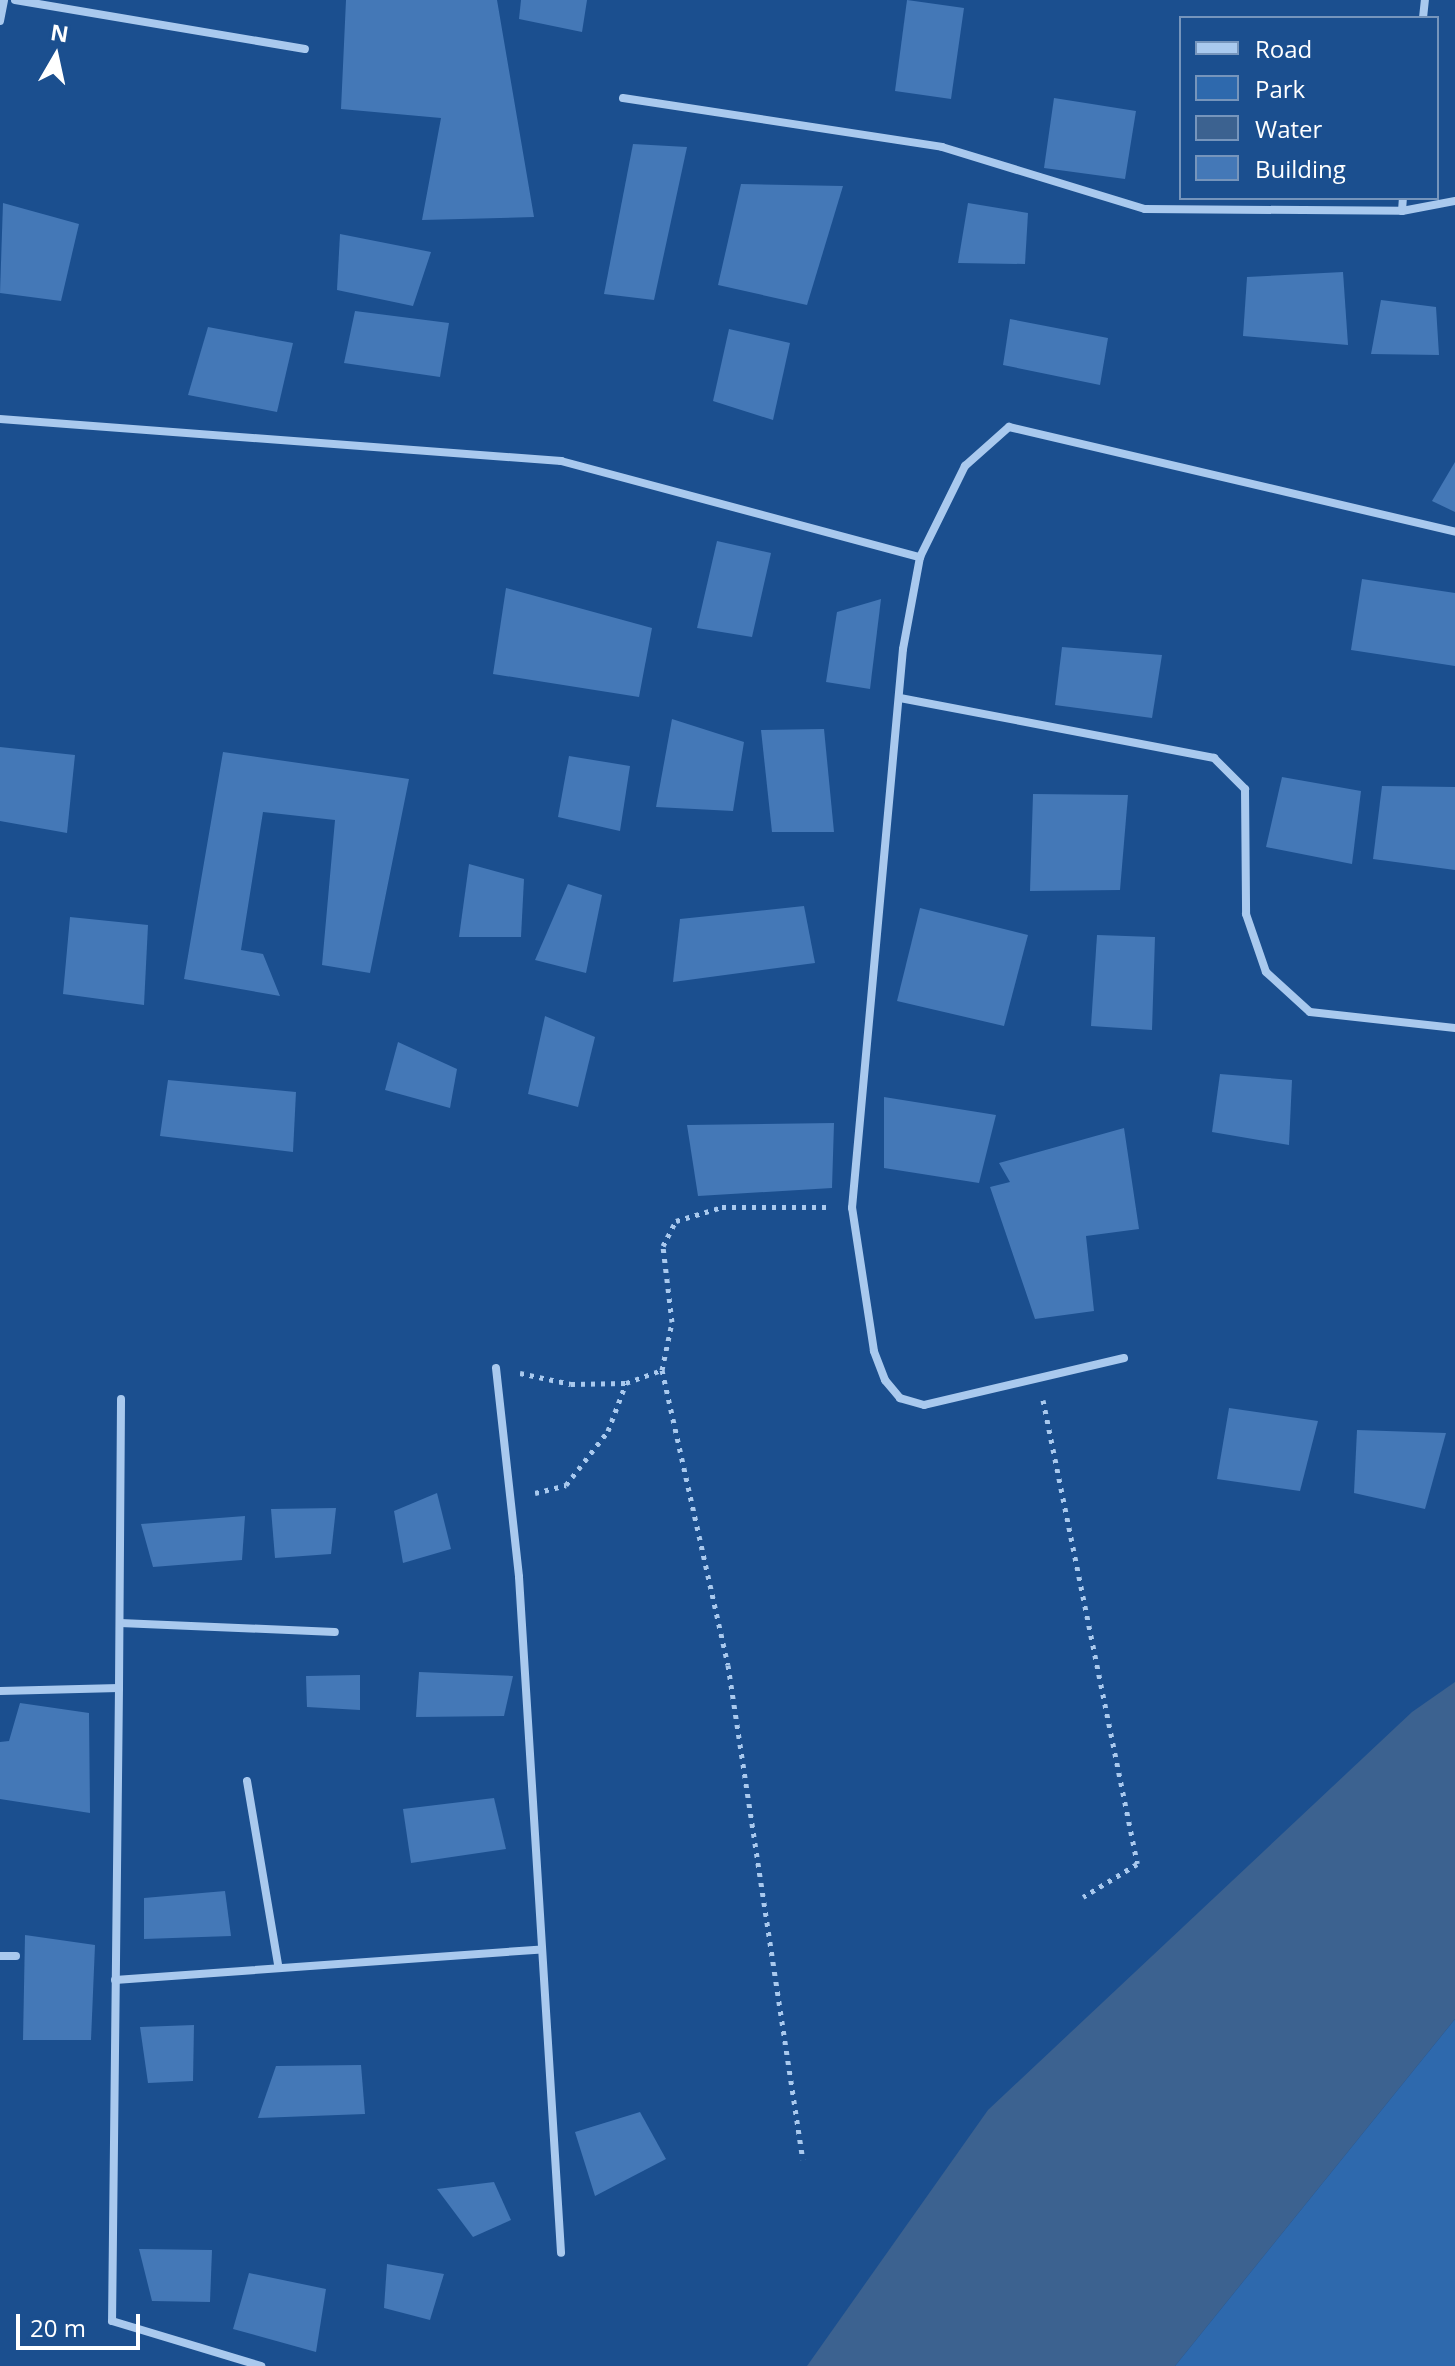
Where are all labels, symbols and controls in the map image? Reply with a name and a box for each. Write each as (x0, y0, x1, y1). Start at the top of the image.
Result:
north arrow (16, 16, 96, 96)
text: N (49, 16, 71, 49)
legend (1179, 16, 1439, 200)
text: Road (1255, 32, 1312, 65)
text: Park (1255, 72, 1305, 105)
text: Water (1255, 112, 1322, 145)
text: Building (1255, 152, 1346, 185)
scale bar (20, 2298, 144, 2348)
text: 20 m (30, 2311, 86, 2344)

